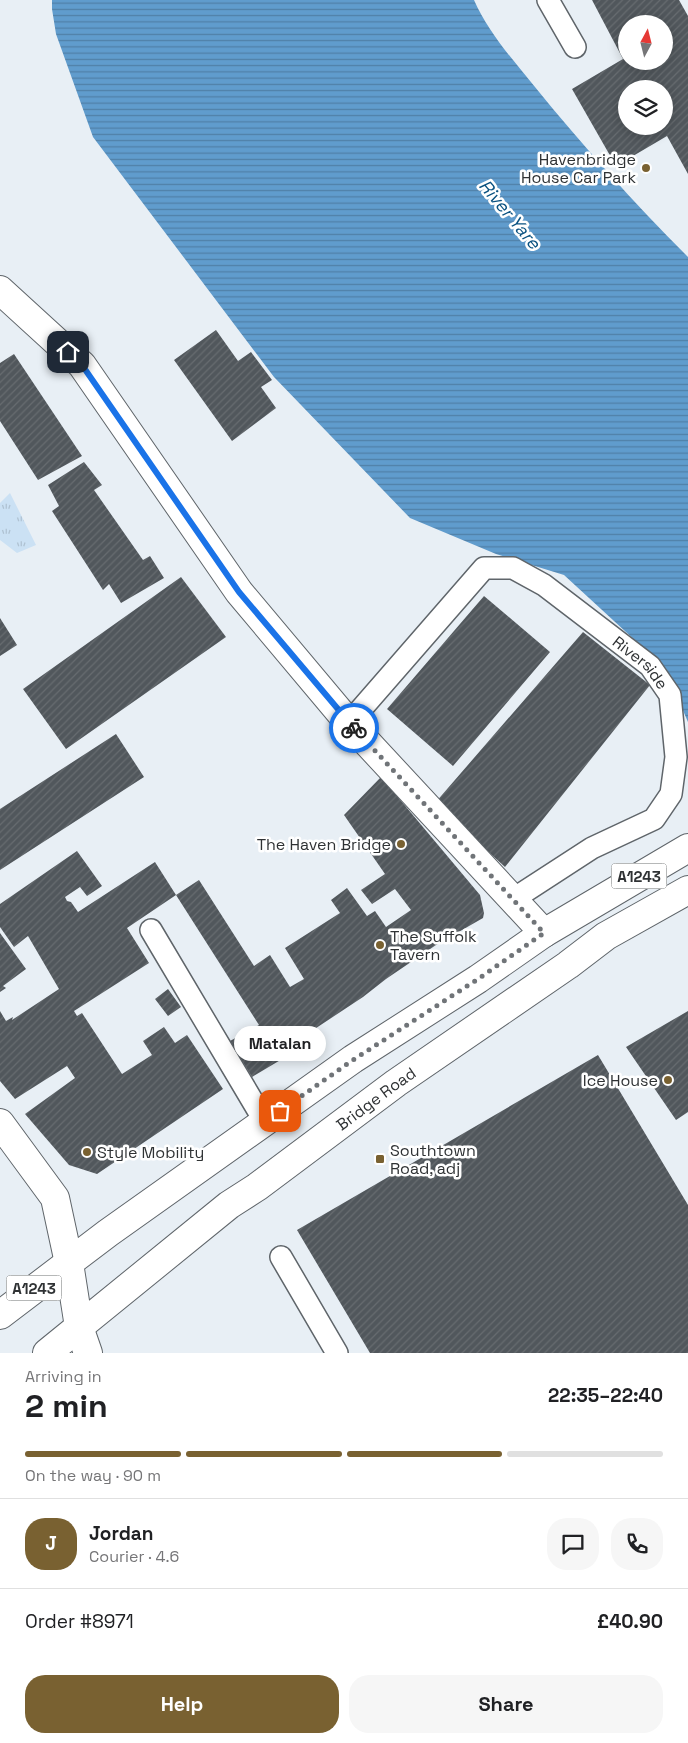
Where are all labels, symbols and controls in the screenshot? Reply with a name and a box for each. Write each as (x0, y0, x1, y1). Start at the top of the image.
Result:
north arrow (618, 15, 672, 70)
map controls (618, 15, 673, 135)
button: layers (618, 80, 673, 135)
place label: Havenbridge House Car Park (521, 149, 636, 188)
marker: Havenbridge House Car Park (640, 162, 652, 174)
water label: River Yare (474, 174, 547, 255)
pin (47, 331, 89, 373)
icon: home (54, 338, 82, 366)
street label: Riverside (608, 631, 673, 693)
courier (329, 703, 379, 753)
icon: bike (340, 714, 368, 742)
place label: The Haven Bridge (257, 834, 391, 855)
marker: The Haven Bridge (395, 838, 407, 850)
road number: A1243 (612, 864, 666, 888)
place label: The Suffolk Tavern (390, 926, 477, 965)
marker: The Suffolk Tavern (374, 939, 386, 951)
callout: Matalan (234, 1026, 326, 1061)
text: Matalan (249, 1033, 311, 1054)
street label: Bridge Road (332, 1062, 420, 1135)
place label: Ice House (583, 1070, 658, 1091)
marker: Ice House (662, 1074, 674, 1086)
pin (259, 1090, 301, 1132)
icon: bag (266, 1097, 294, 1125)
place label: Southtown Road, adj (390, 1140, 476, 1179)
place label: Style Mobility (97, 1142, 204, 1163)
marker: Style Mobility (81, 1146, 93, 1158)
marker: Southtown Road, adj (374, 1153, 386, 1165)
road number: A1243 (6, 1276, 62, 1300)
text: Arriving in (25, 1366, 102, 1387)
text: 22:35–22:40 (548, 1383, 663, 1408)
text: 2 min (25, 1386, 108, 1426)
text: On the way · 90 m (25, 1465, 161, 1486)
button: chat (547, 1518, 599, 1570)
button: phone (611, 1518, 663, 1570)
text: Jordan (89, 1521, 154, 1546)
text: J (45, 1531, 57, 1556)
text: Courier · 4.6 (89, 1546, 179, 1567)
text: Order #8971 (25, 1609, 134, 1634)
text: £40.90 (597, 1609, 663, 1634)
button: Help (25, 1675, 339, 1733)
button: Share (349, 1675, 663, 1733)

